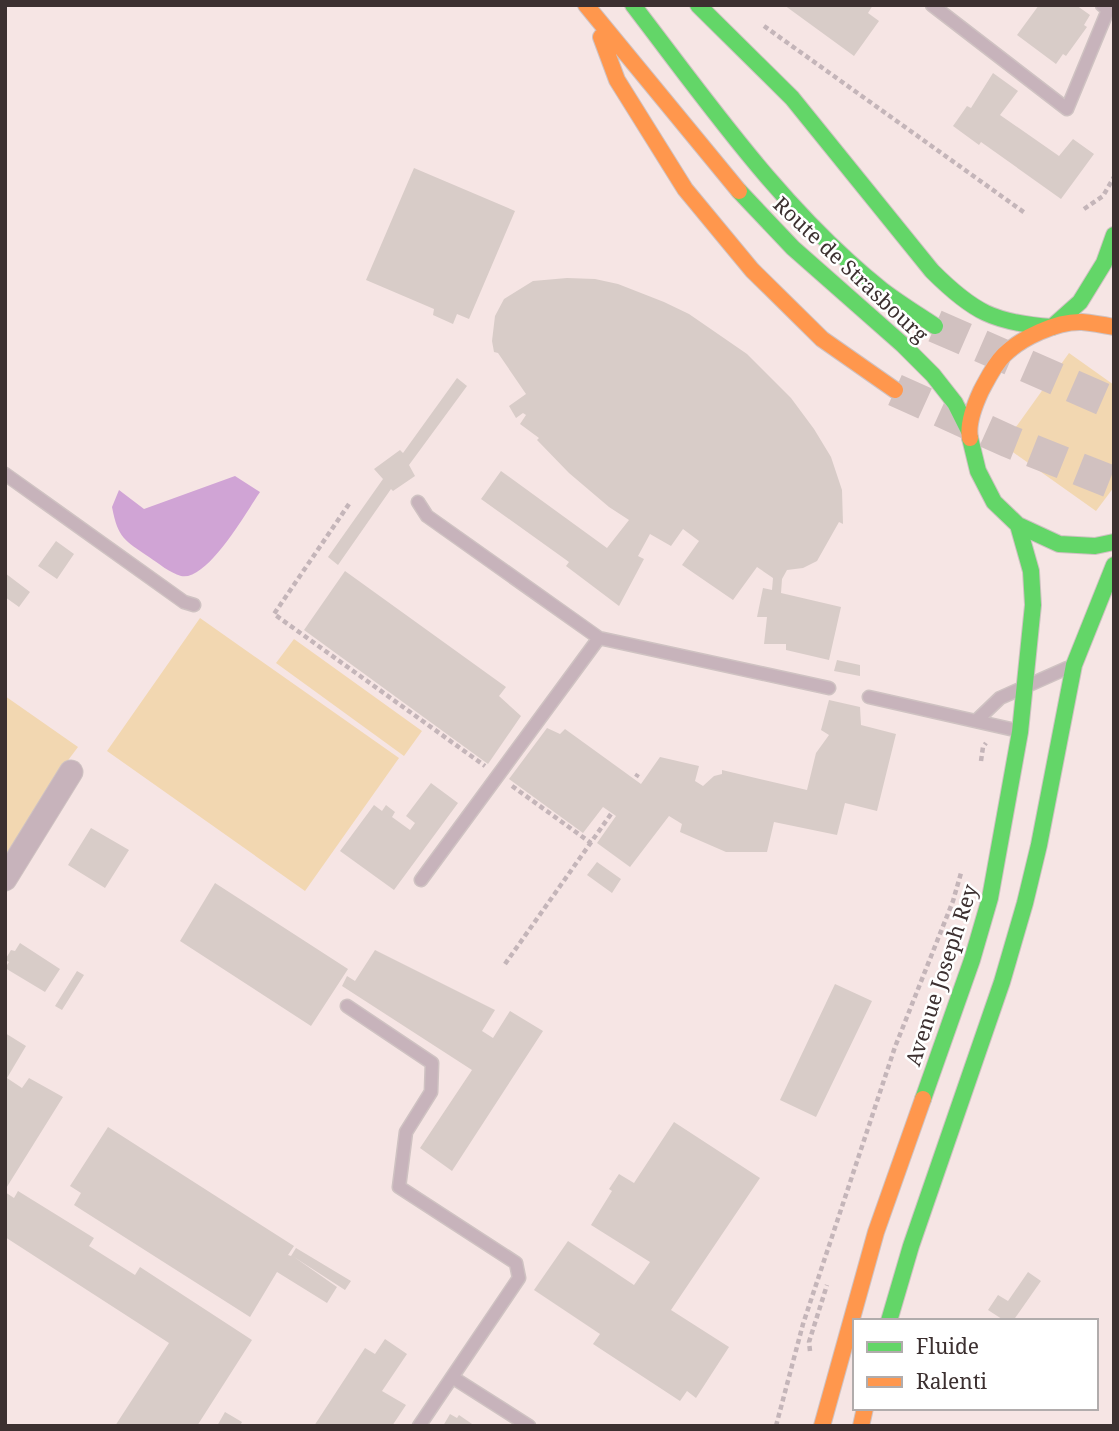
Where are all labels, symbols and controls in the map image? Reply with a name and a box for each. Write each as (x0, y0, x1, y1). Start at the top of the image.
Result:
street label: Route de Strasbourg (768, 190, 935, 349)
street label: Avenue Joseph Rey (898, 880, 984, 1069)
legend (853, 1319, 1098, 1410)
text: Fluide (916, 1332, 979, 1360)
text: Ralenti (916, 1367, 987, 1395)

